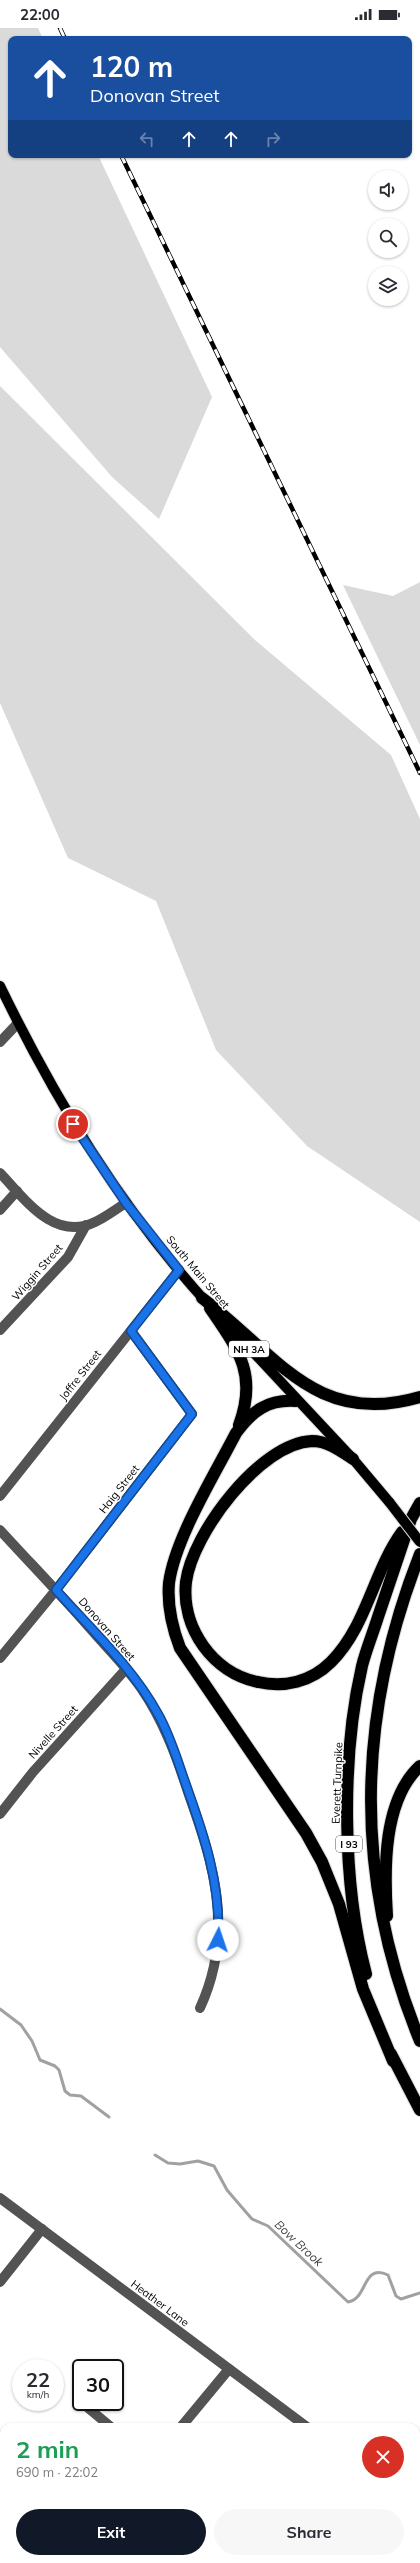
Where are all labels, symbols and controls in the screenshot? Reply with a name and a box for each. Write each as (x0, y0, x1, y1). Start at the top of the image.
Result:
text: 22:00 (20, 5, 60, 24)
text: 120 m (90, 49, 173, 84)
icon: ahead (24, 52, 76, 104)
text: Donovan Street (90, 84, 220, 107)
icon: left (136, 128, 158, 150)
icon: ahead (178, 128, 200, 150)
icon: ahead (220, 128, 242, 150)
icon: right (262, 128, 284, 150)
map controls (368, 170, 408, 306)
button: sound (368, 170, 408, 210)
button: search (368, 218, 408, 258)
button: layers (368, 266, 408, 306)
pin (56, 1107, 90, 1141)
icon: arrive (62, 1113, 84, 1135)
street label: South Main Street (163, 1233, 233, 1311)
street label: Wiggin Street (9, 1241, 65, 1303)
road number: NH 3A (229, 1341, 269, 1357)
street label: Joffre Street (56, 1347, 104, 1403)
street label: Haig Street (96, 1462, 142, 1516)
street label: Donovan Street (76, 1595, 138, 1664)
street label: Nivelle Street (25, 1702, 81, 1762)
street label: Everett Turnpike (329, 1742, 345, 1824)
road number: I 93 (336, 1836, 362, 1852)
position arrow (197, 1919, 239, 1961)
water label: Bow Brook (272, 2217, 327, 2270)
street label: Heather Lane (128, 2277, 192, 2329)
speed limit sign: 30 (72, 2359, 124, 2411)
text: 22 (26, 2367, 50, 2392)
text: km/h (27, 2388, 49, 2401)
text: 2 min (16, 2434, 79, 2464)
button: close (362, 2436, 404, 2478)
text: 690 m · 22:02 (16, 2464, 98, 2480)
button: Exit (16, 2509, 206, 2555)
button: Share (214, 2509, 404, 2555)

